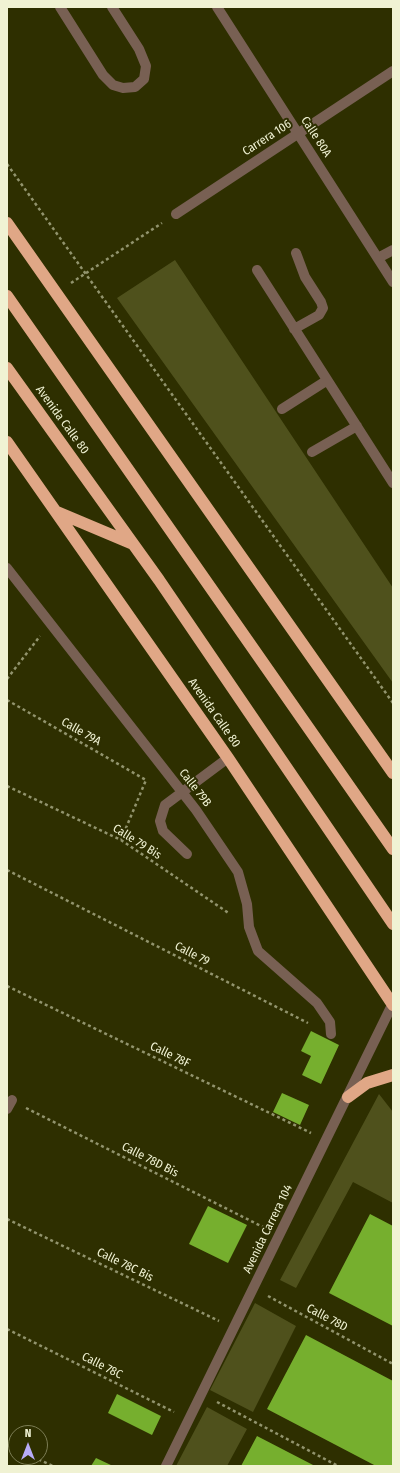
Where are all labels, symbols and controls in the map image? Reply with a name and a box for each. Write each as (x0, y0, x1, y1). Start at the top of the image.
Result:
street label: Calle 80A (298, 114, 334, 160)
street label: Carrera 106 (240, 117, 294, 159)
street label: Avenida Calle 80 (32, 383, 92, 457)
street label: Avenida Calle 80 (185, 676, 243, 750)
street label: Calle 79A (59, 715, 103, 749)
street label: Calle 79B (176, 766, 214, 810)
street label: Calle 79 Bis (110, 821, 164, 863)
street label: Calle 79 (172, 939, 212, 969)
street label: Calle 78F (148, 1039, 192, 1071)
street label: Calle 78D Bis (119, 1140, 181, 1180)
street label: Avenida Carrera 104 (240, 1182, 296, 1276)
street label: Calle 78C Bis (94, 1245, 156, 1285)
street label: Calle 78D (304, 1301, 350, 1335)
street label: Calle 78C (79, 1350, 125, 1382)
north arrow (8, 1425, 48, 1465)
text: N (25, 1427, 31, 1440)

